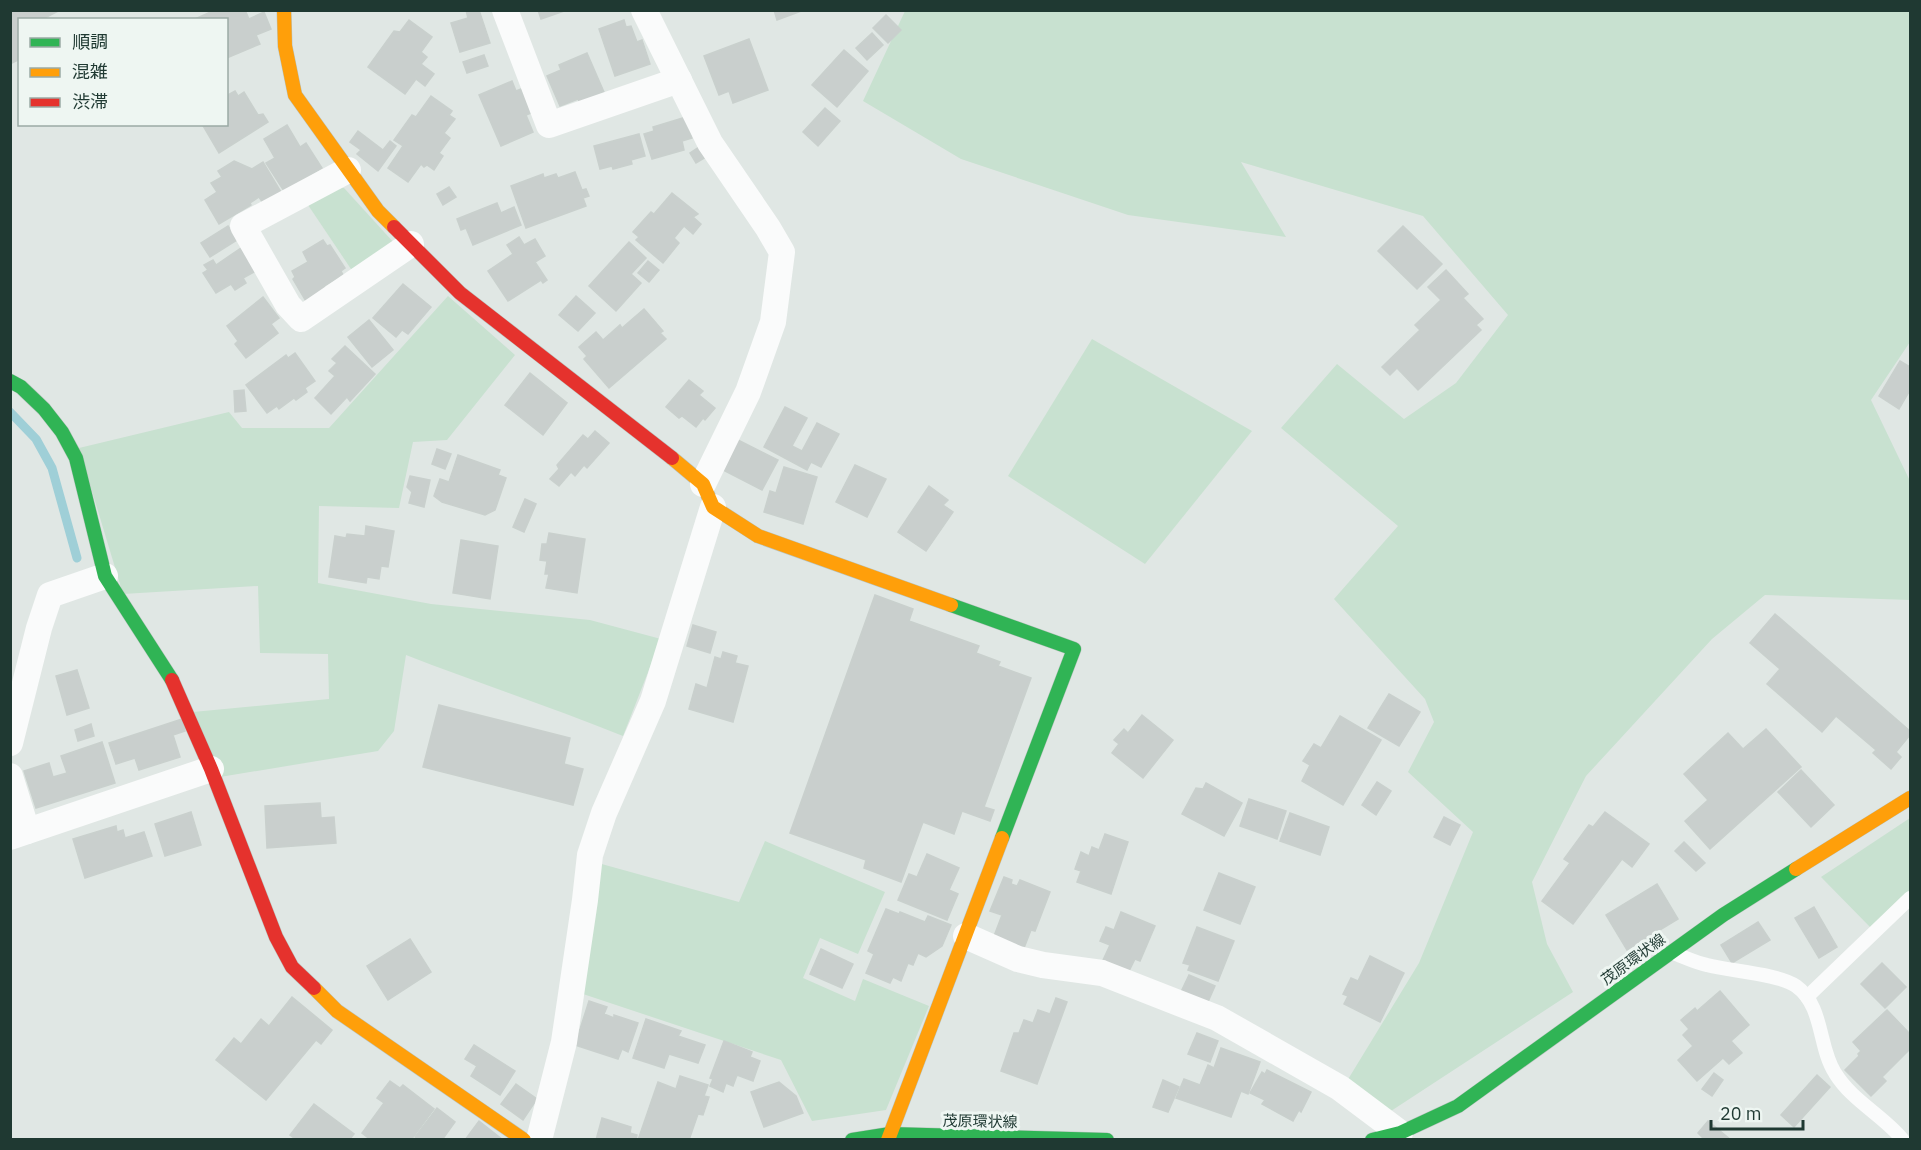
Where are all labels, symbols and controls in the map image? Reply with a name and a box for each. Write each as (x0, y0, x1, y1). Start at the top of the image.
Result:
legend (18, 18, 228, 126)
text: 順調 (72, 30, 108, 53)
text: 混雑 (72, 60, 108, 83)
text: 渋滞 (72, 90, 108, 113)
street label: 茂原環状線 (1597, 929, 1669, 989)
scale bar (1711, 1093, 1802, 1131)
text: 20 m (1720, 1102, 1762, 1125)
street label: 茂原環状線 (942, 1111, 1018, 1131)

